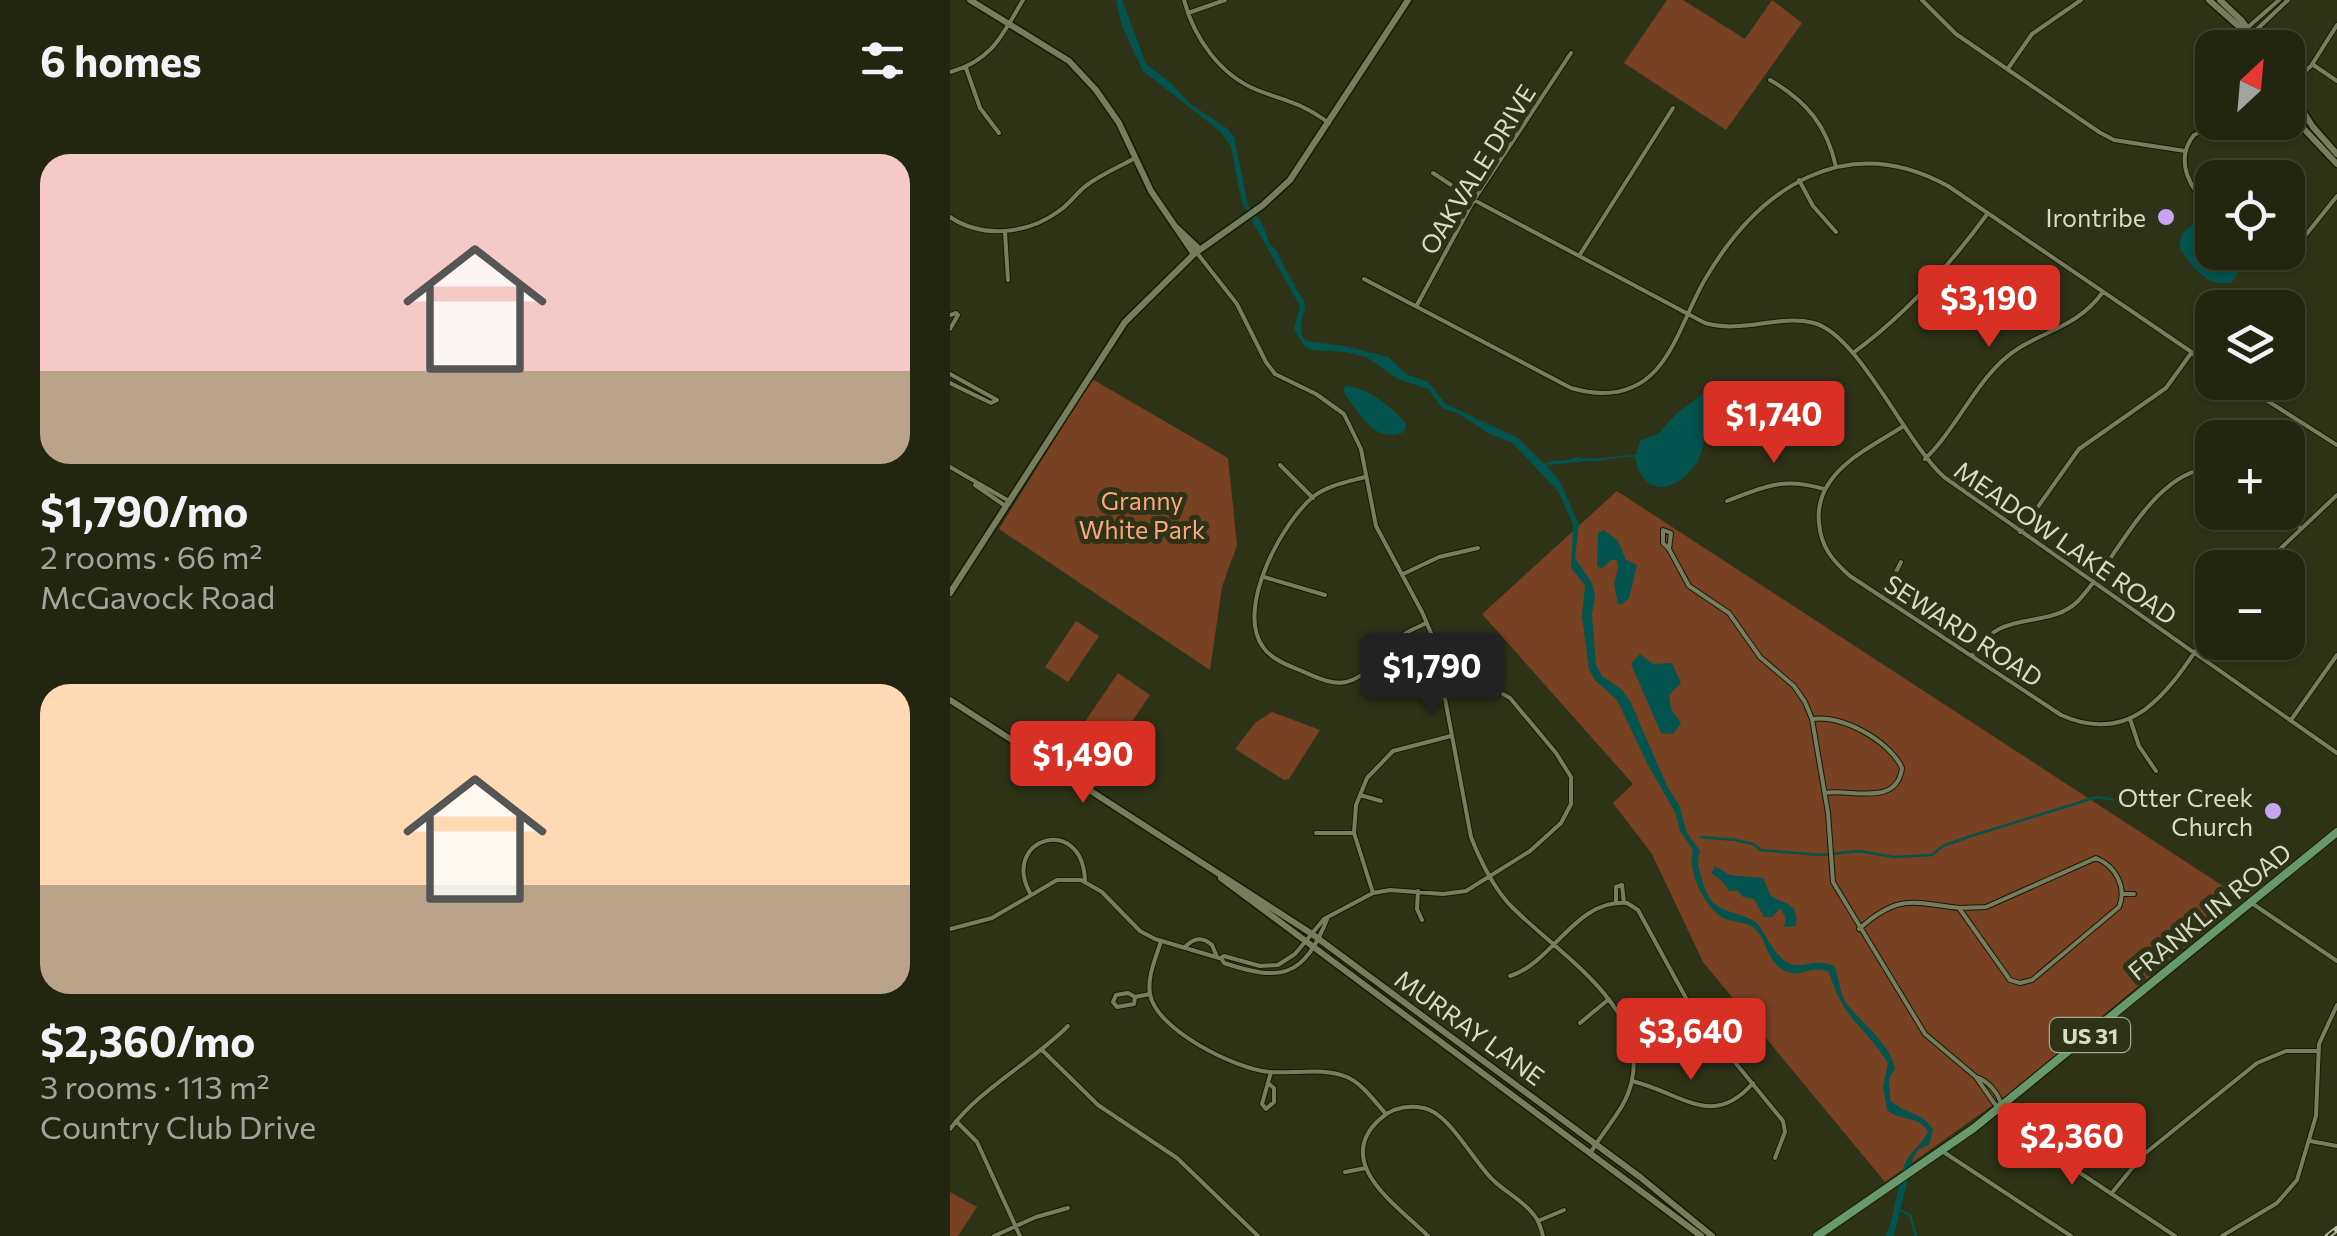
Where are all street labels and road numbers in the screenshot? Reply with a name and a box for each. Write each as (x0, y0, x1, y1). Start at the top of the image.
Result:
street label: OAKVALE DRIVE (1413, 79, 1541, 259)
street label: MEADOW LAKE ROAD (1949, 454, 2183, 630)
street label: SEWARD ROAD (1879, 568, 2049, 692)
street label: FRANKLIN ROAD (2122, 836, 2296, 986)
street label: MURRAY LANE (1390, 963, 1550, 1091)
road number: US 31 (2050, 1018, 2130, 1052)

